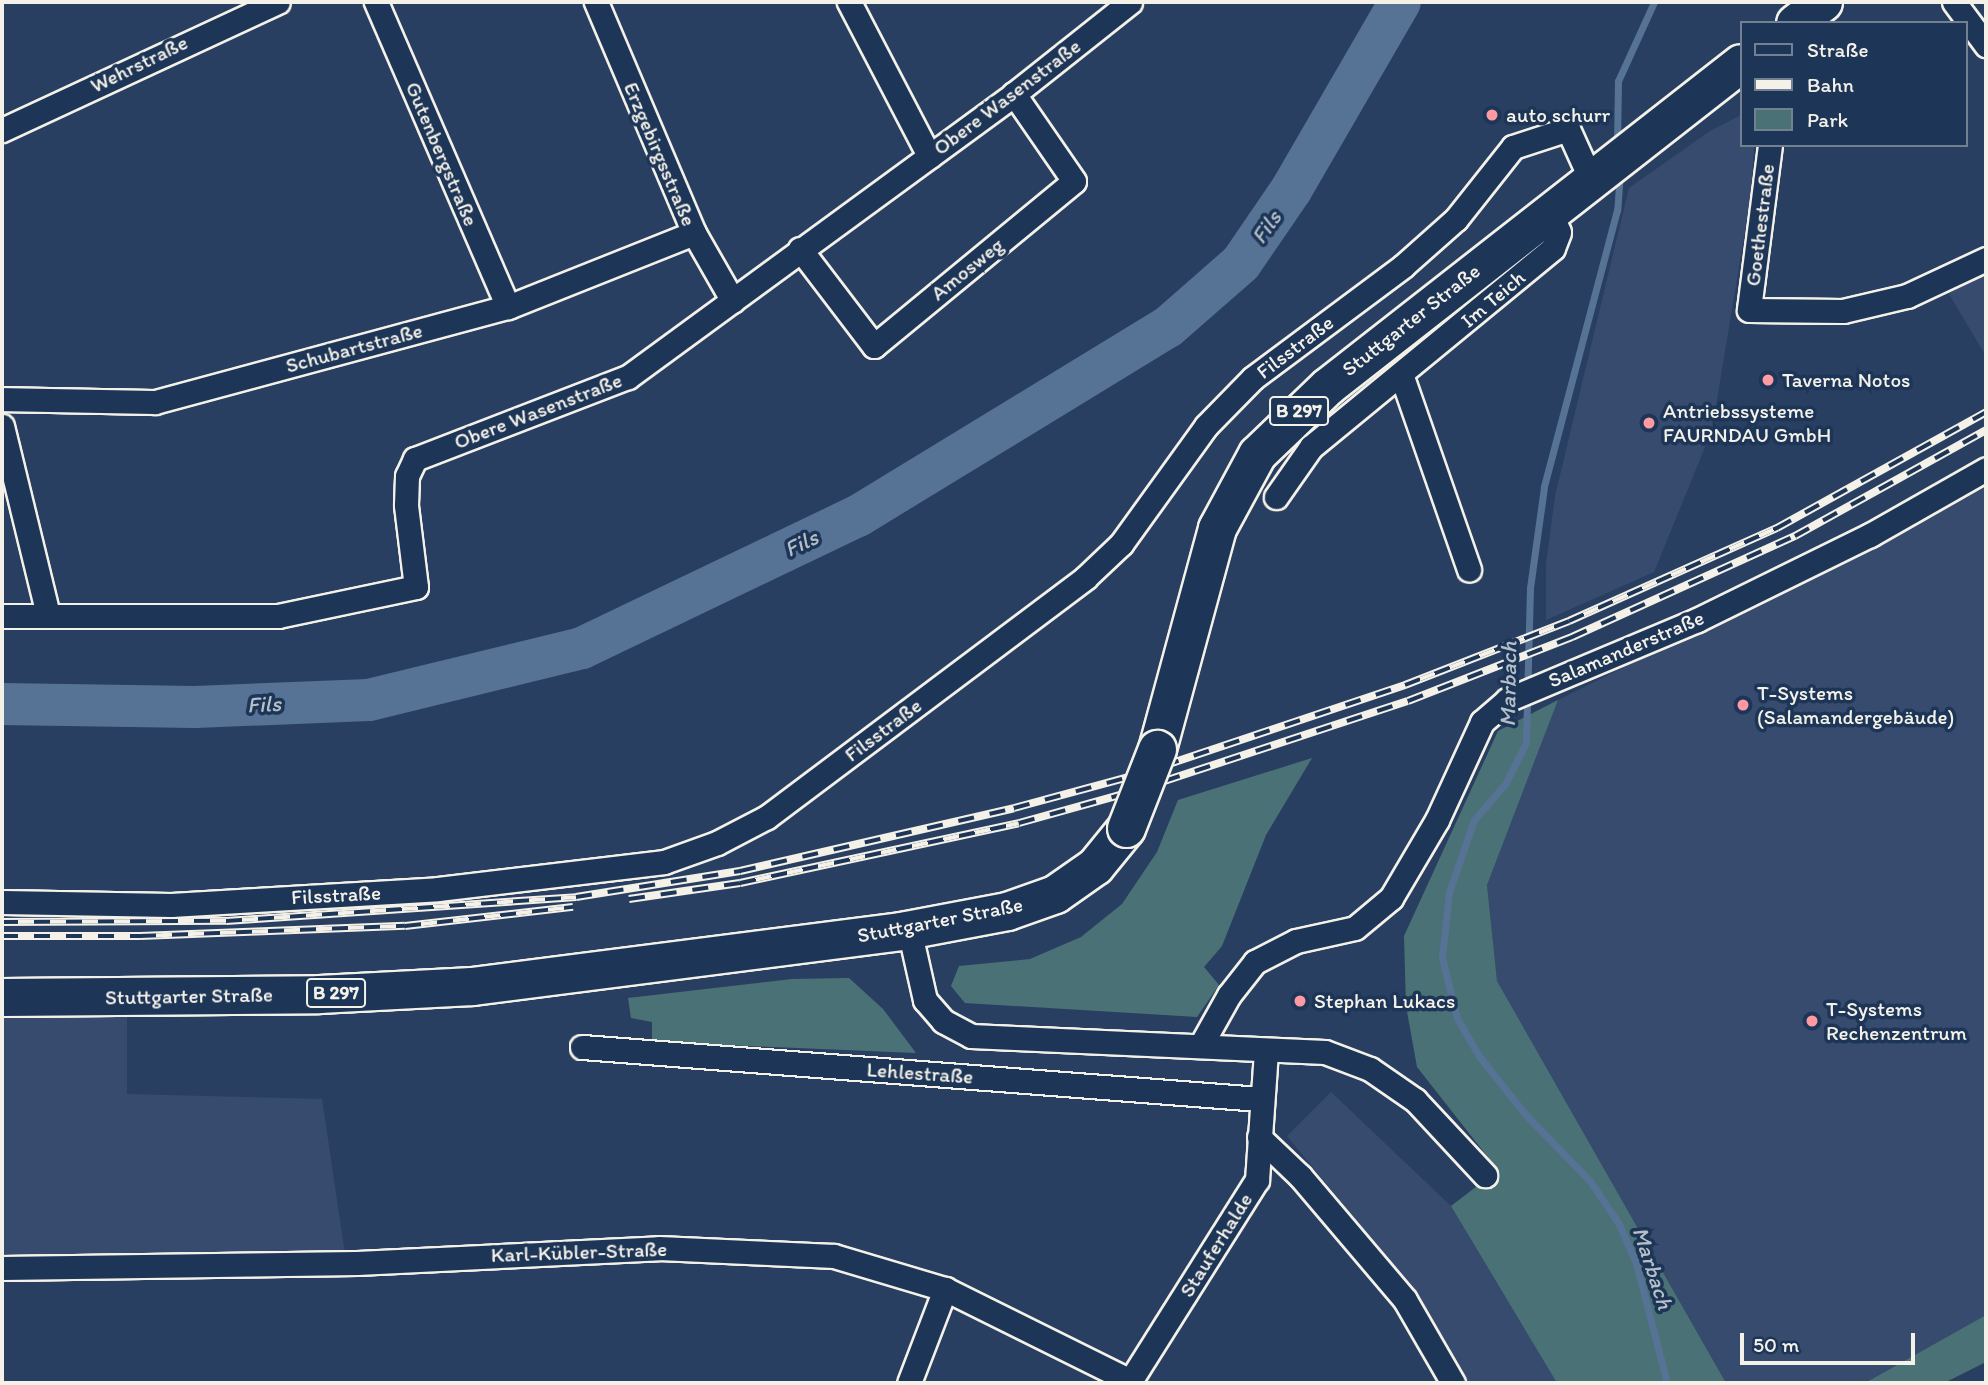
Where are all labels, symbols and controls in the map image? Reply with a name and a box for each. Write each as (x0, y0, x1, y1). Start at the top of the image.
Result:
legend (1740, 21, 1967, 147)
street label: Wehrstraße (86, 30, 192, 98)
street label: Obere Wasenstraße (929, 34, 1085, 160)
text: Straße (1807, 37, 1868, 62)
text: Bahn (1807, 72, 1854, 97)
street label: Gutenbergstraße (400, 78, 484, 230)
street label: Erzgebirgsstraße (618, 78, 702, 230)
place label: auto schurr (1506, 102, 1610, 128)
marker: auto schurr (1484, 107, 1500, 123)
text: Park (1807, 107, 1848, 132)
street label: Goethestraße (1740, 162, 1780, 288)
water label: Fils (1245, 205, 1287, 249)
street label: Amosweg (926, 232, 1008, 306)
street label: Stuttgarter Straße (1337, 258, 1485, 382)
street label: Im Teich (1456, 265, 1530, 333)
street label: Filsstraße (1251, 310, 1339, 384)
street label: Schubartstraße (283, 318, 425, 378)
place label: Taverna Notos (1782, 367, 1910, 393)
street label: Obere Wasenstraße (451, 368, 625, 454)
marker: Taverna Notos (1760, 372, 1776, 388)
road number: B 297 (1268, 396, 1330, 426)
place label: Antriebssysteme FAURNDAU GmbH (1663, 398, 1831, 448)
marker: Antriebssysteme FAURNDAU GmbH (1641, 415, 1657, 431)
water label: Fils (779, 523, 823, 563)
street label: Salamanderstraße (1544, 605, 1708, 693)
water label: Marbach (1493, 641, 1523, 727)
place label: T-Systems (Salamandergebäude) (1757, 680, 1954, 730)
water label: Fils (246, 689, 282, 719)
street label: Filsstraße (839, 693, 927, 767)
marker: T-Systems (Salamandergebäude) (1735, 697, 1751, 713)
street label: Filsstraße (290, 880, 382, 910)
street label: Stuttgarter Straße (855, 892, 1025, 948)
road number: B 297 (304, 978, 368, 1009)
street label: Stuttgarter Straße (105, 982, 273, 1010)
place label: Stephan Lukacs (1314, 988, 1454, 1014)
marker: Stephan Lukacs (1292, 993, 1308, 1009)
place label: T-Systems Rechenzentrum (1826, 996, 1967, 1046)
marker: T-Systems Rechenzentrum (1804, 1013, 1820, 1029)
street label: Lehlestraße (866, 1057, 974, 1089)
street label: Stauferhalde (1174, 1188, 1258, 1302)
water label: Marbach (1627, 1223, 1679, 1313)
street label: Karl-Kübler-Straße (490, 1236, 668, 1268)
scale bar (1743, 1318, 1918, 1362)
text: 50 m (1753, 1332, 1799, 1357)

